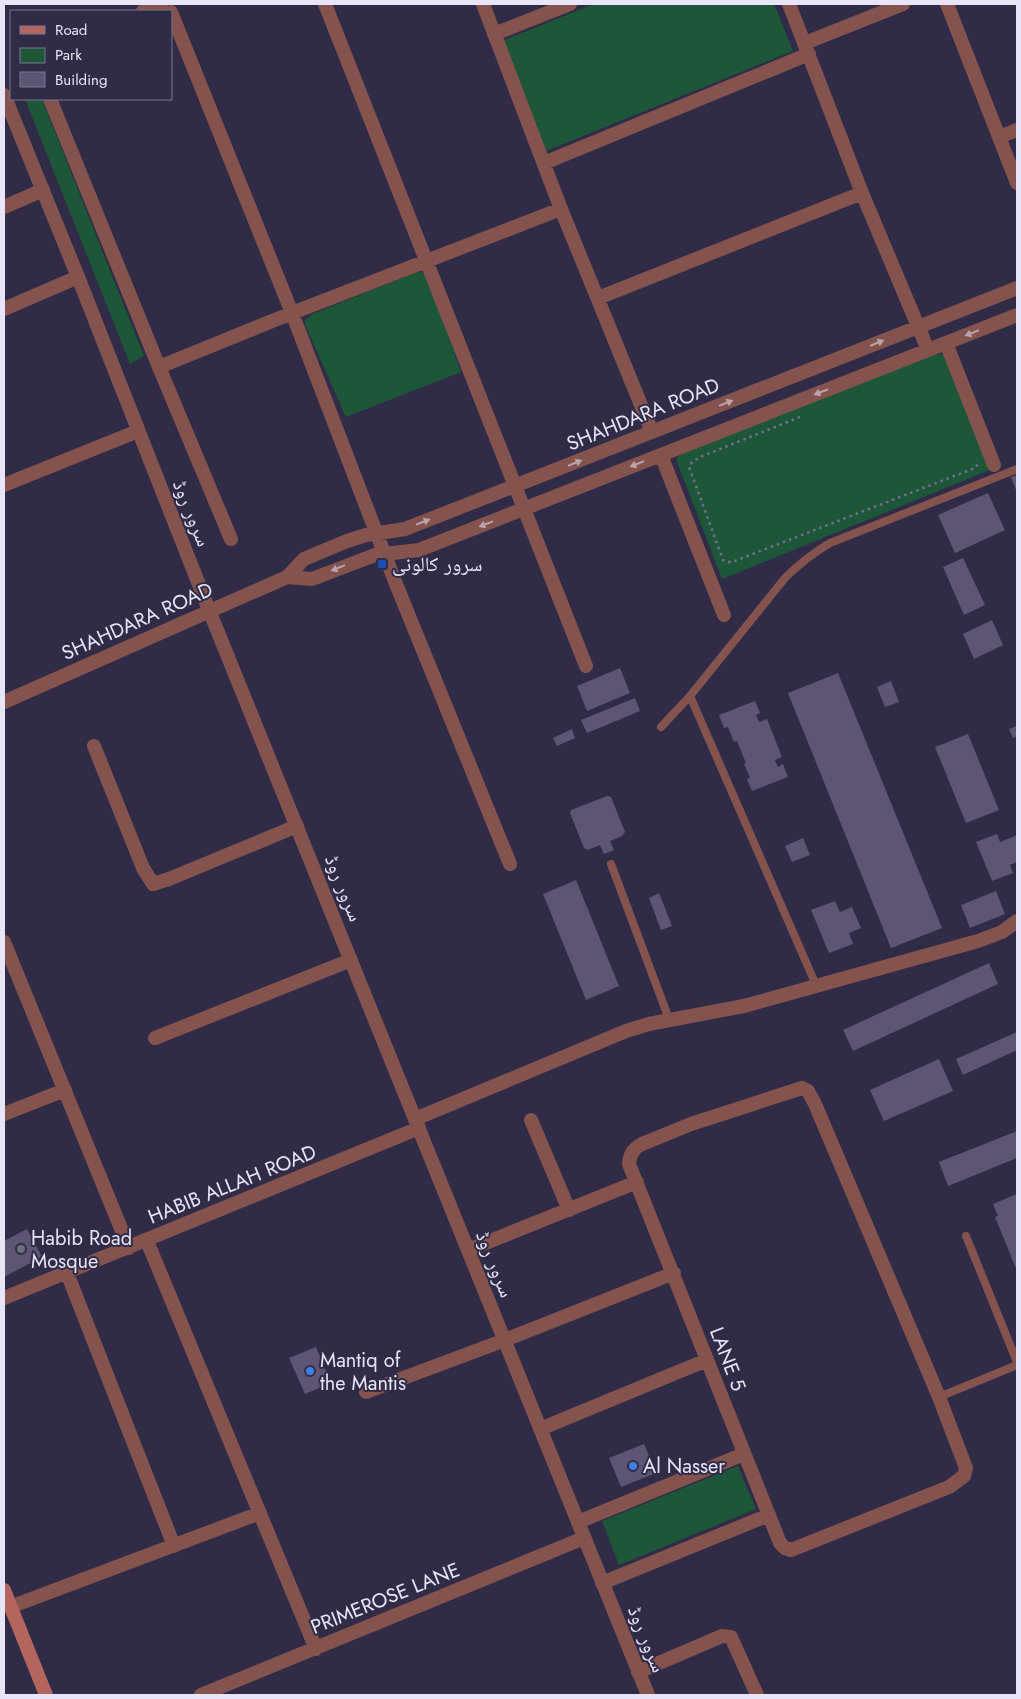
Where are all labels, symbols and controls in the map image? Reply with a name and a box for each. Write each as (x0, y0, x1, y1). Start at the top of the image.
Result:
legend (10, 10, 172, 100)
text: Road (55, 19, 87, 41)
text: Park (55, 44, 82, 66)
text: Building (55, 69, 107, 91)
one-way arrow (964, 329, 979, 337)
one-way arrow (870, 339, 885, 347)
street label: SHAHDARA ROAD (562, 371, 724, 458)
one-way arrow (813, 388, 828, 396)
one-way arrow (719, 398, 733, 406)
one-way arrow (568, 459, 583, 467)
one-way arrow (629, 460, 644, 468)
street label: سرور روڈ (165, 475, 218, 551)
one-way arrow (416, 518, 431, 525)
one-way arrow (478, 520, 493, 528)
place label: سرور کالونی (392, 550, 483, 579)
marker: سرور کالونی (376, 558, 388, 570)
one-way arrow (331, 565, 345, 573)
street label: SHAHDARA ROAD (57, 575, 217, 668)
street label: سرور روڈ (317, 850, 370, 926)
street label: HABIB ALLAH ROAD (144, 1137, 321, 1231)
place label: Habib Road Mosque (31, 1224, 132, 1276)
street label: سرور روڈ (468, 1226, 521, 1302)
marker: Habib Road Mosque (15, 1243, 27, 1255)
street label: LANE 5 (702, 1323, 753, 1395)
place label: Mantiq of the Mantis (320, 1346, 406, 1398)
marker: Mantiq of the Mantis (304, 1365, 316, 1377)
place label: Al Nasser (643, 1452, 725, 1481)
marker: Al Nasser (627, 1460, 639, 1472)
street label: PRIMEROSE LANE (306, 1555, 464, 1642)
street label: سرور روڈ (620, 1601, 673, 1677)

